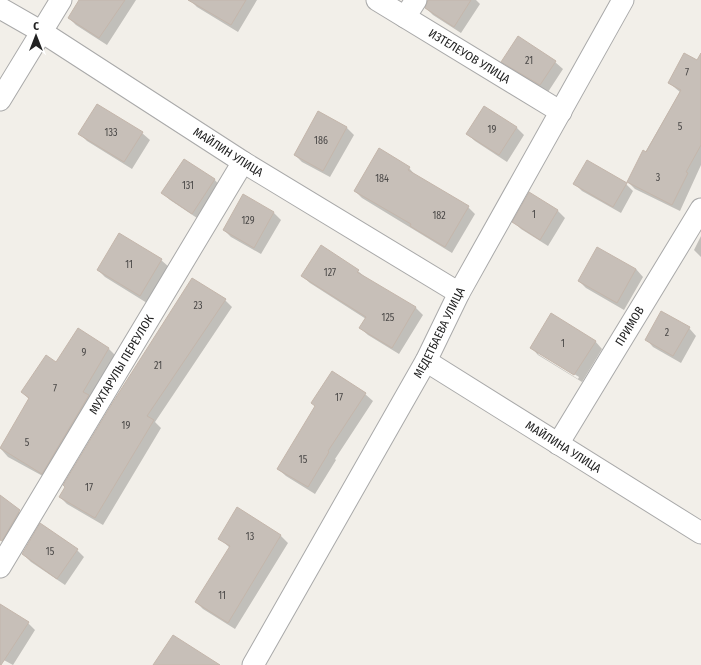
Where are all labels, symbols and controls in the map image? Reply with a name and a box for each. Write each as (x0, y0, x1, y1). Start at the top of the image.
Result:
north arrow (16, 16, 56, 56)
text: С (33, 20, 39, 33)
street label: ИЗТЕЛЕУОВ УЛИЦА (426, 26, 513, 87)
house number: 21 (525, 55, 533, 67)
house number: 7 (685, 67, 689, 79)
house number: 5 (678, 121, 683, 133)
house number: 19 (488, 124, 497, 136)
street label: МАЙЛИН УЛИЦА (191, 125, 266, 180)
house number: 133 (105, 127, 118, 139)
house number: 186 (314, 135, 328, 147)
house number: 3 (656, 172, 661, 184)
house number: 184 (375, 173, 389, 185)
house number: 131 (182, 180, 194, 192)
house number: 1 (532, 209, 536, 221)
house number: 182 (432, 210, 446, 222)
house number: 129 (241, 215, 255, 227)
house number: 11 (125, 259, 133, 271)
house number: 127 (324, 267, 336, 279)
street label: МЕДЕТБАЕВА УЛИЦА (411, 284, 468, 381)
house number: 23 (194, 300, 203, 312)
street label: ПРИМОВ (612, 304, 647, 348)
street label: МУХТАРУЛЫ ПЕРЕУЛОК (86, 312, 157, 417)
house number: 125 (382, 312, 395, 324)
house number: 2 (665, 327, 670, 339)
house number: 1 (561, 338, 565, 350)
house number: 9 (82, 347, 87, 359)
house number: 21 (154, 360, 162, 372)
house number: 7 (53, 383, 57, 395)
house number: 17 (335, 392, 343, 404)
street label: МАЙЛИНА УЛИЦА (523, 418, 604, 476)
house number: 19 (122, 420, 131, 432)
house number: 5 (25, 437, 30, 449)
house number: 15 (299, 454, 308, 466)
house number: 17 (85, 482, 93, 494)
house number: 13 (246, 531, 255, 543)
house number: 15 (46, 546, 55, 558)
house number: 11 (218, 590, 226, 602)

